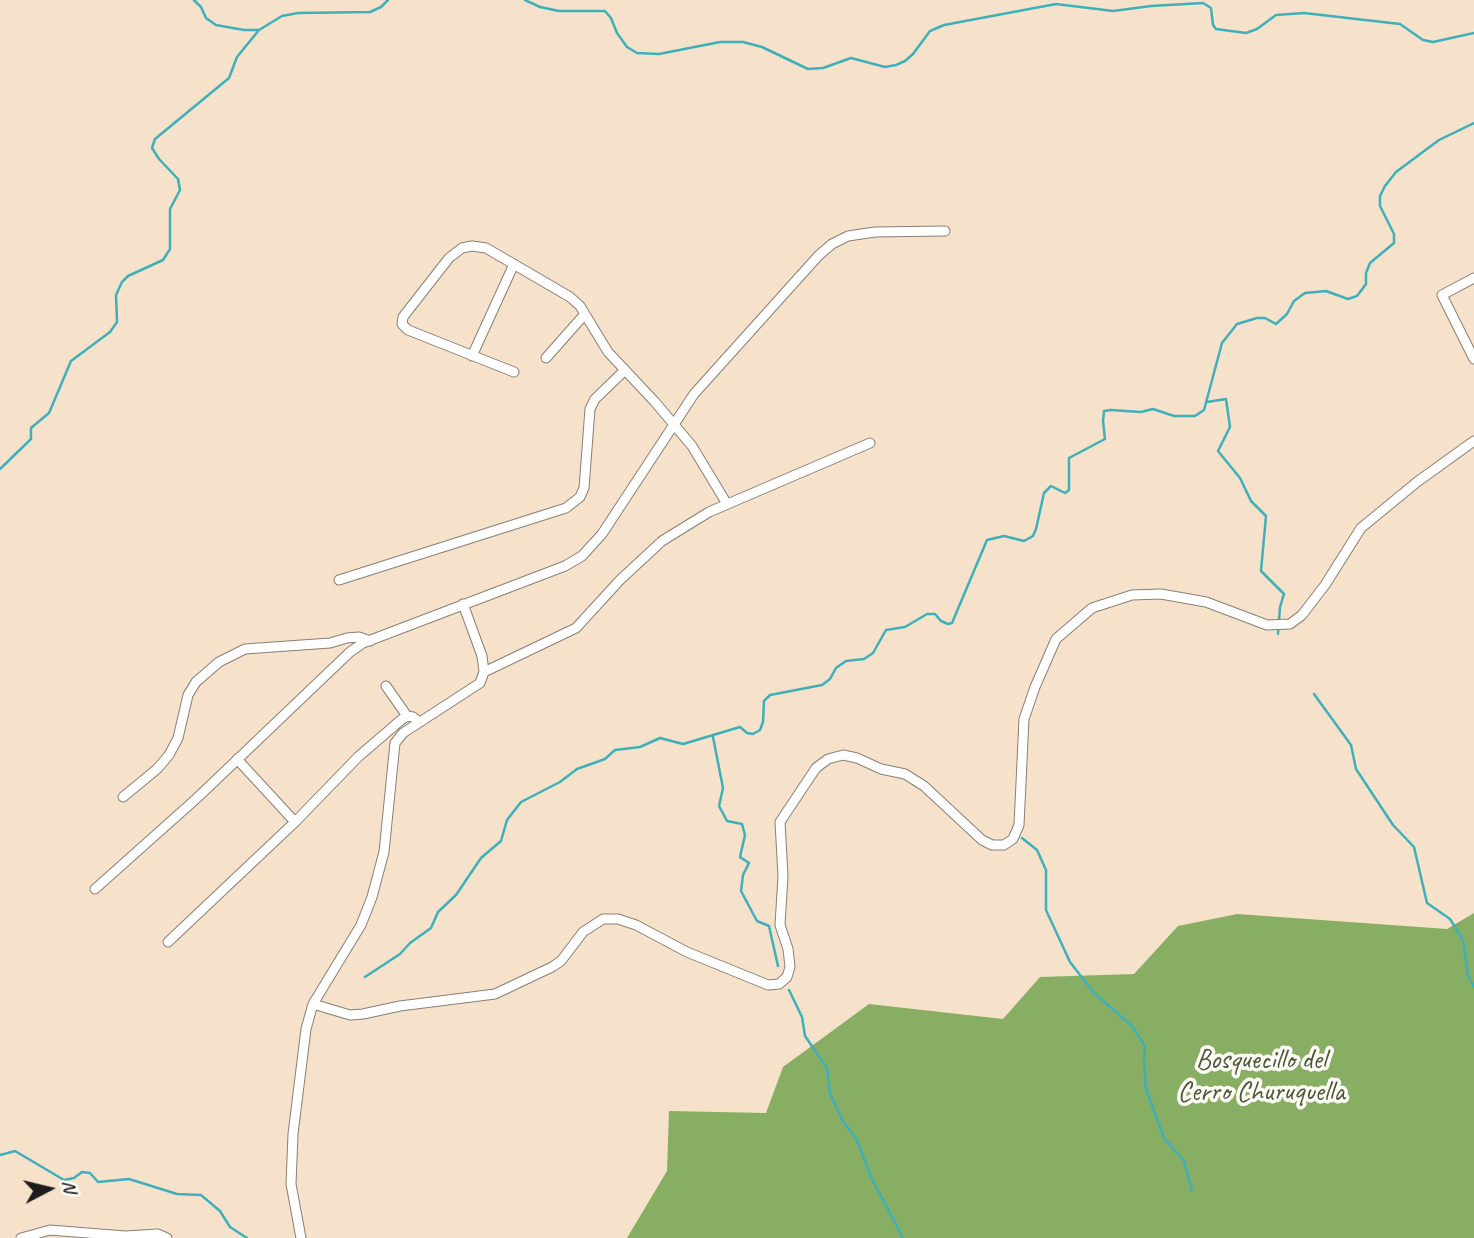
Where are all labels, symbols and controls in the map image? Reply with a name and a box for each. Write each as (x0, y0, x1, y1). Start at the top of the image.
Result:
park label: Bosquecillo del Cerro Churuquella (1177, 1044, 1345, 1110)
north arrow (14, 1154, 84, 1224)
text: N (57, 1179, 82, 1194)

